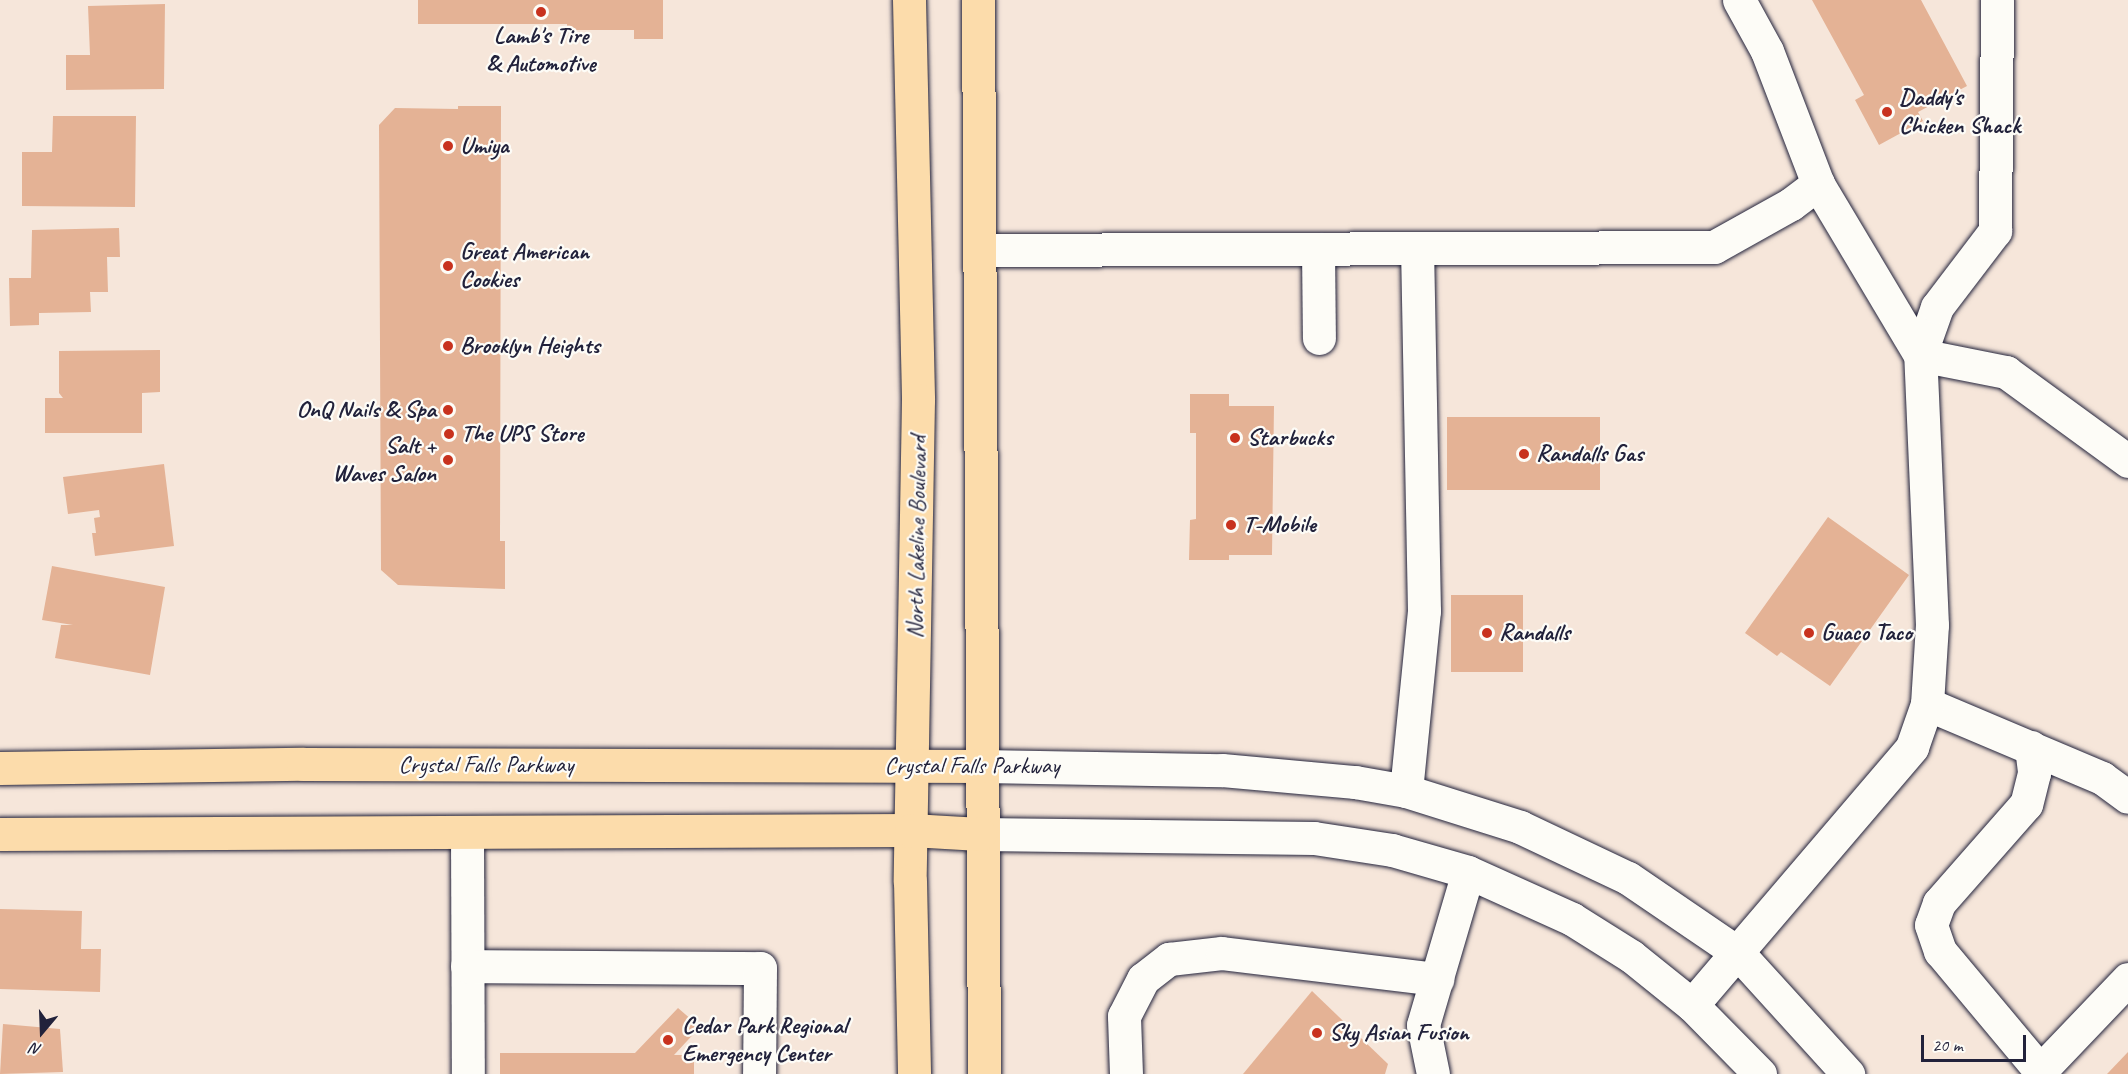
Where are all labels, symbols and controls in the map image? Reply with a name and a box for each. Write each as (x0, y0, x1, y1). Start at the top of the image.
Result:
marker: Lamb's Tire & Automotive (534, 5, 548, 19)
place label: Lamb's Tire & Automotive (486, 22, 596, 78)
place label: Daddy's Chicken Shack (1899, 84, 2021, 140)
marker: Daddy's Chicken Shack (1880, 105, 1894, 119)
place label: Umiya (460, 132, 509, 160)
marker: Umiya (441, 139, 455, 153)
place label: Great American Cookies (460, 238, 590, 294)
marker: Great American Cookies (441, 259, 455, 273)
place label: Brooklyn Heights (460, 332, 600, 360)
marker: Brooklyn Heights (441, 339, 455, 353)
place label: OnQ Nails & Spa (296, 396, 436, 424)
marker: OnQ Nails & Spa (441, 403, 455, 417)
place label: The UPS Store (461, 420, 583, 448)
place label: Starbucks (1247, 424, 1332, 452)
marker: The UPS Store (442, 427, 456, 441)
marker: Starbucks (1228, 431, 1242, 445)
place label: Salt + Waves Salon (332, 432, 436, 488)
street label: North Lakeline Boulevard (901, 434, 933, 640)
place label: Randalls Gas (1536, 440, 1644, 468)
marker: Randalls Gas (1517, 447, 1531, 461)
marker: Salt + Waves Salon (441, 453, 455, 467)
place label: T-Mobile (1243, 511, 1316, 539)
marker: T-Mobile (1224, 518, 1238, 532)
place label: Randalls (1499, 619, 1570, 647)
place label: Guaco Taco (1821, 619, 1912, 647)
marker: Randalls (1480, 626, 1494, 640)
marker: Guaco Taco (1802, 626, 1816, 640)
street label: Crystal Falls Parkway (398, 751, 574, 779)
street label: Crystal Falls Parkway (884, 752, 1060, 780)
north arrow (12, 1002, 72, 1062)
place label: Cedar Park Regional Emergency Center (682, 1012, 849, 1068)
place label: Sky Asian Fusion (1329, 1019, 1469, 1047)
scale bar (1924, 1023, 2029, 1061)
marker: Sky Asian Fusion (1310, 1026, 1324, 1040)
marker: Cedar Park Regional Emergency Center (659, 1031, 677, 1049)
text: 20 m (1932, 1034, 1963, 1056)
text: N (28, 1038, 44, 1060)

